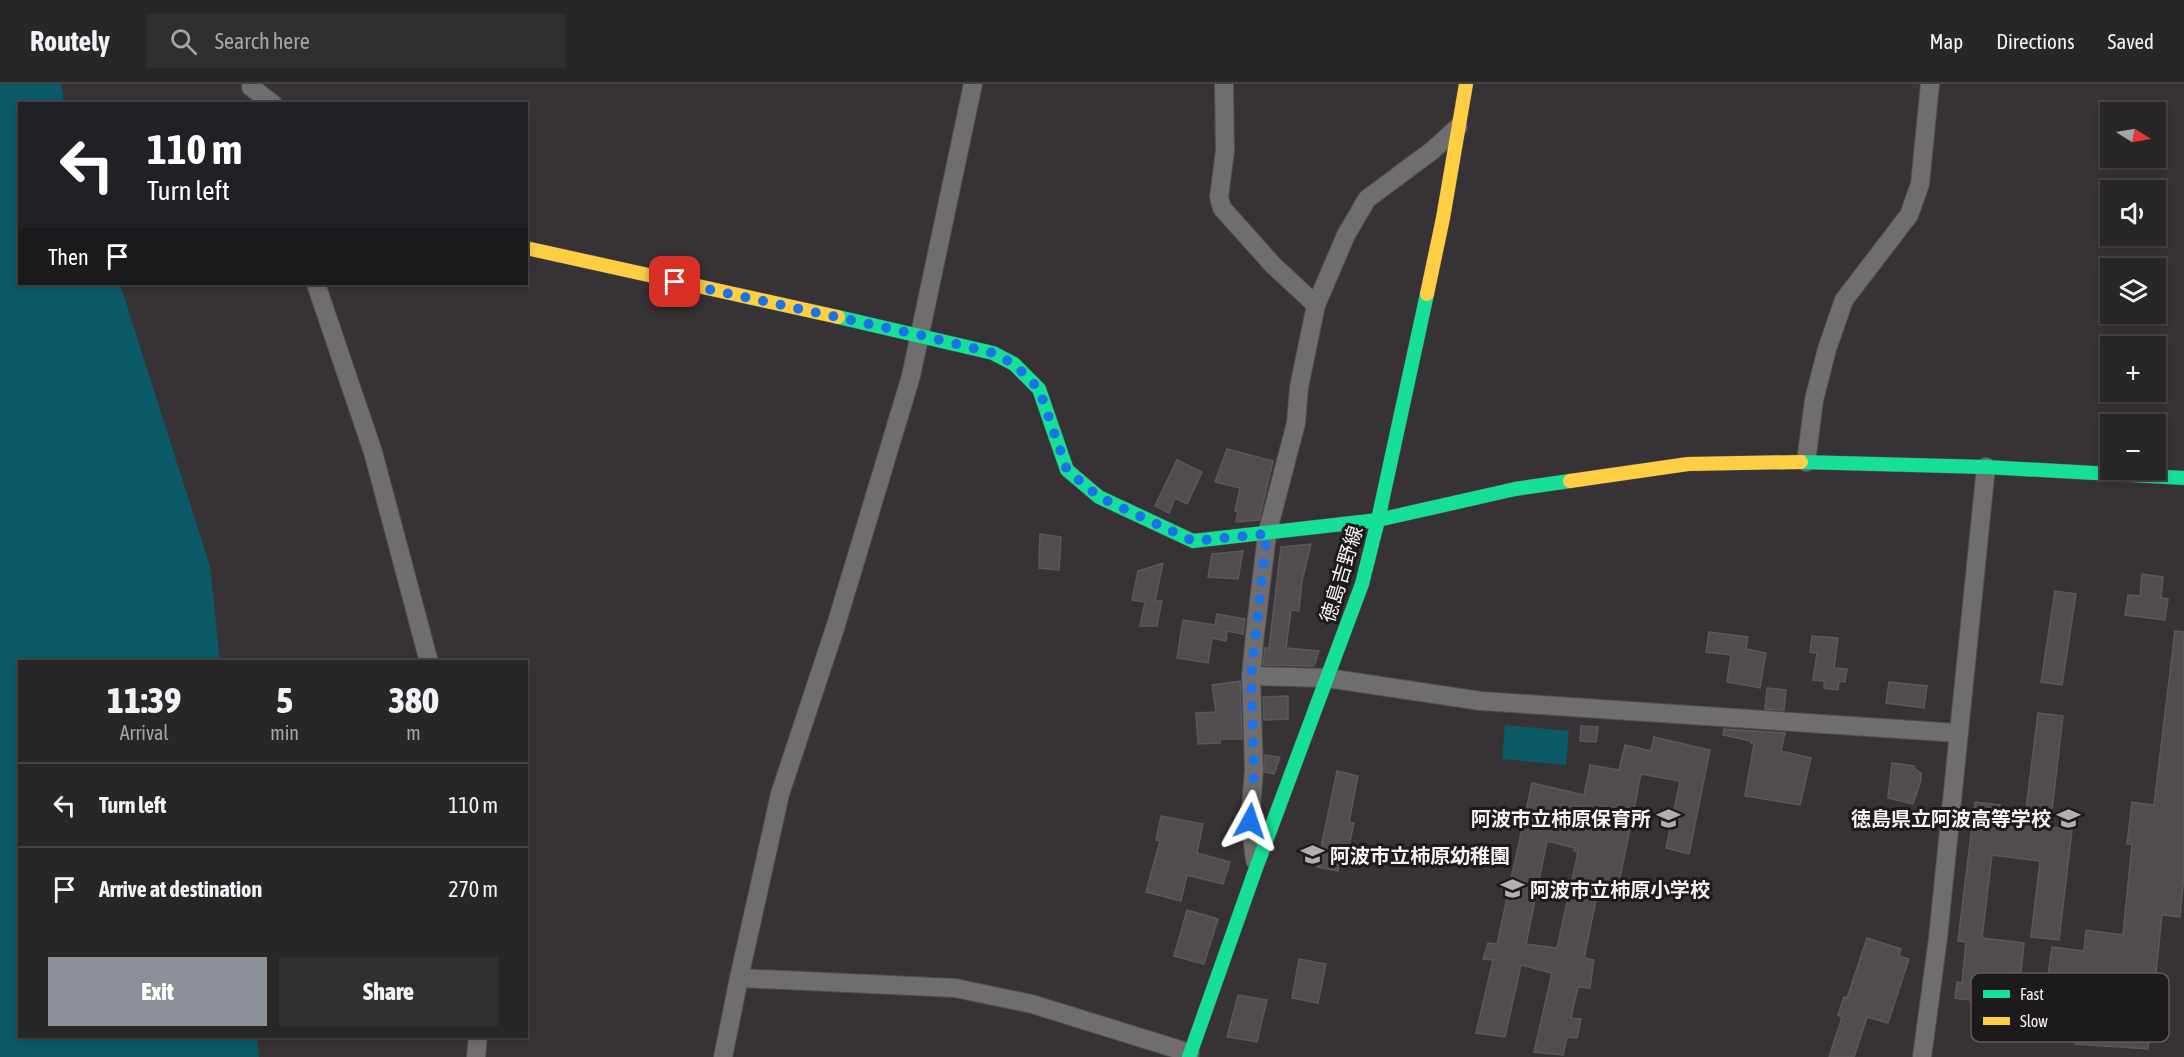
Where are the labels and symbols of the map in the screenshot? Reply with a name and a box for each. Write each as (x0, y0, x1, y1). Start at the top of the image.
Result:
north arrow (2100, 102, 2166, 168)
pin (649, 256, 700, 307)
street label: 徳島吉野線 (1315, 523, 1367, 625)
position arrow (1218, 789, 1282, 853)
school or university icon: 阿波市立柿原保育所 (1656, 805, 1682, 831)
school or university icon: 徳島県立阿波高等学校 (2056, 805, 2082, 831)
place label: 阿波市立柿原保育所 (1471, 807, 1651, 830)
place label: 徳島県立阿波高等学校 (1851, 807, 2051, 830)
school or university icon: 阿波市立柿原幼稚園 (1299, 842, 1325, 868)
place label: 阿波市立柿原幼稚園 (1330, 844, 1510, 867)
school or university icon: 阿波市立柿原小学校 (1499, 876, 1525, 902)
place label: 阿波市立柿原小学校 (1530, 878, 1710, 901)
legend (1971, 973, 2169, 1042)
text: Fast (2020, 985, 2044, 1003)
text: Slow (2020, 1012, 2048, 1030)

